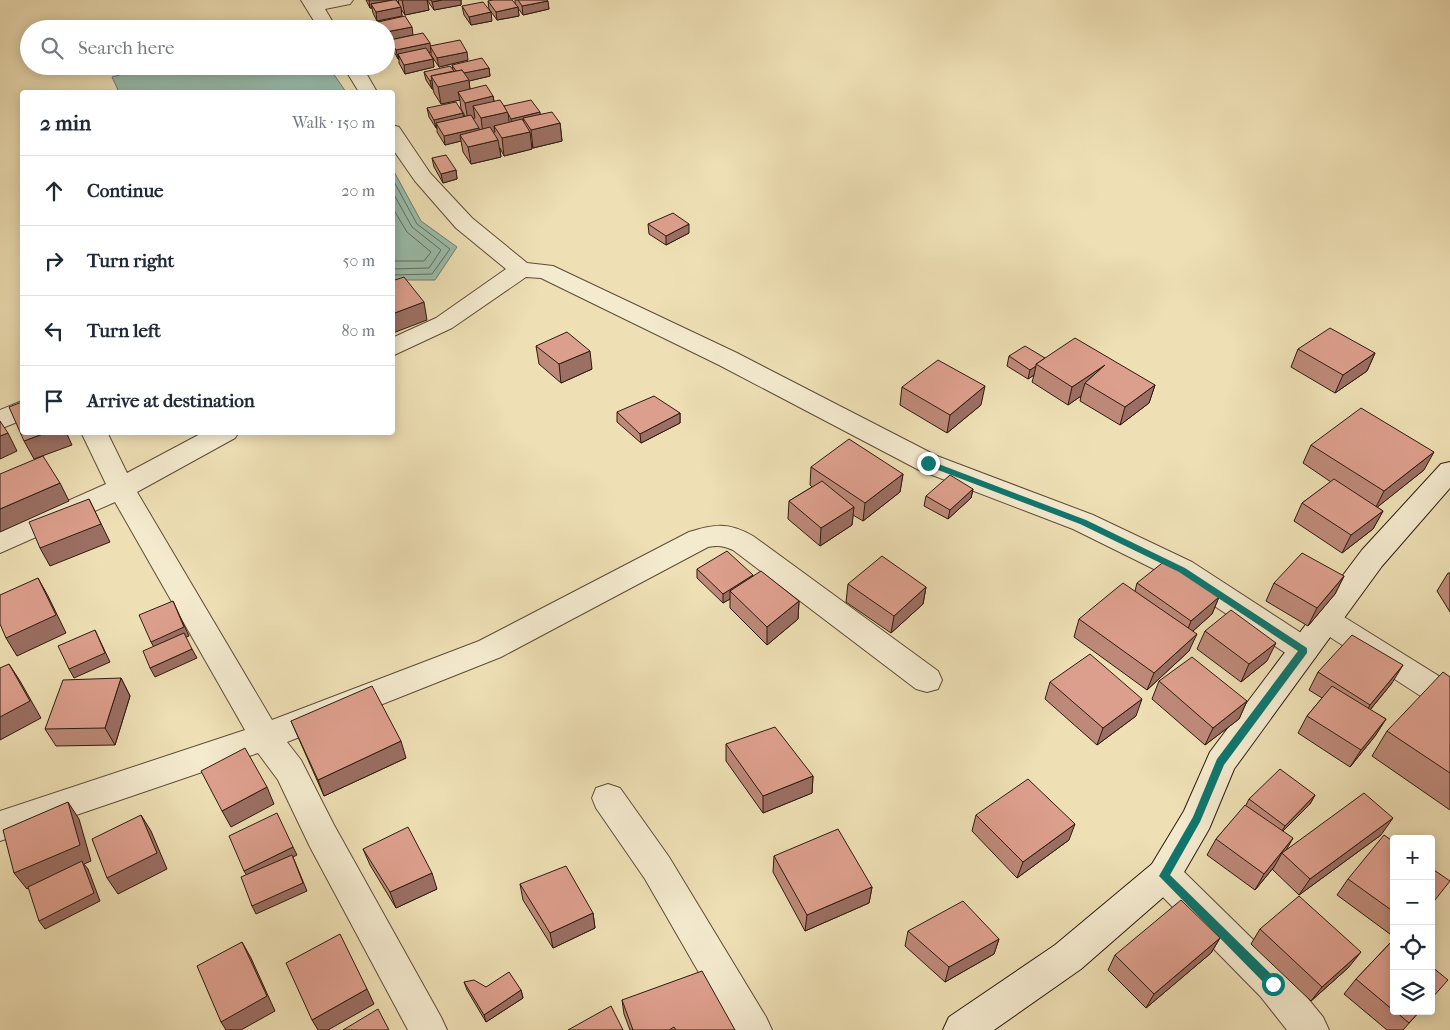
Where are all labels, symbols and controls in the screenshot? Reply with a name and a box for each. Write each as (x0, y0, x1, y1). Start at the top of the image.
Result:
search box (20, 20, 395, 75)
icon: search (38, 34, 66, 62)
text: Search here (78, 37, 174, 59)
text: 2 min (40, 111, 91, 135)
text: Walk · 150 m (292, 113, 375, 132)
icon: ahead (40, 177, 68, 205)
text: Continue (87, 180, 163, 202)
text: 20 m (341, 181, 375, 200)
icon: right (40, 247, 68, 275)
text: Turn right (87, 250, 174, 272)
text: 50 m (343, 251, 375, 270)
icon: left (40, 317, 68, 345)
text: Turn left (87, 320, 161, 342)
text: 80 m (341, 321, 375, 340)
icon: arrive (40, 387, 68, 415)
text: Arrive at destination (87, 390, 255, 412)
route end (917, 452, 940, 475)
map controls (1390, 835, 1435, 1015)
button: + (1390, 835, 1435, 880)
button: − (1390, 880, 1435, 925)
button: locate (1390, 925, 1435, 970)
button: layers (1390, 970, 1435, 1015)
route start (1262, 973, 1285, 996)

